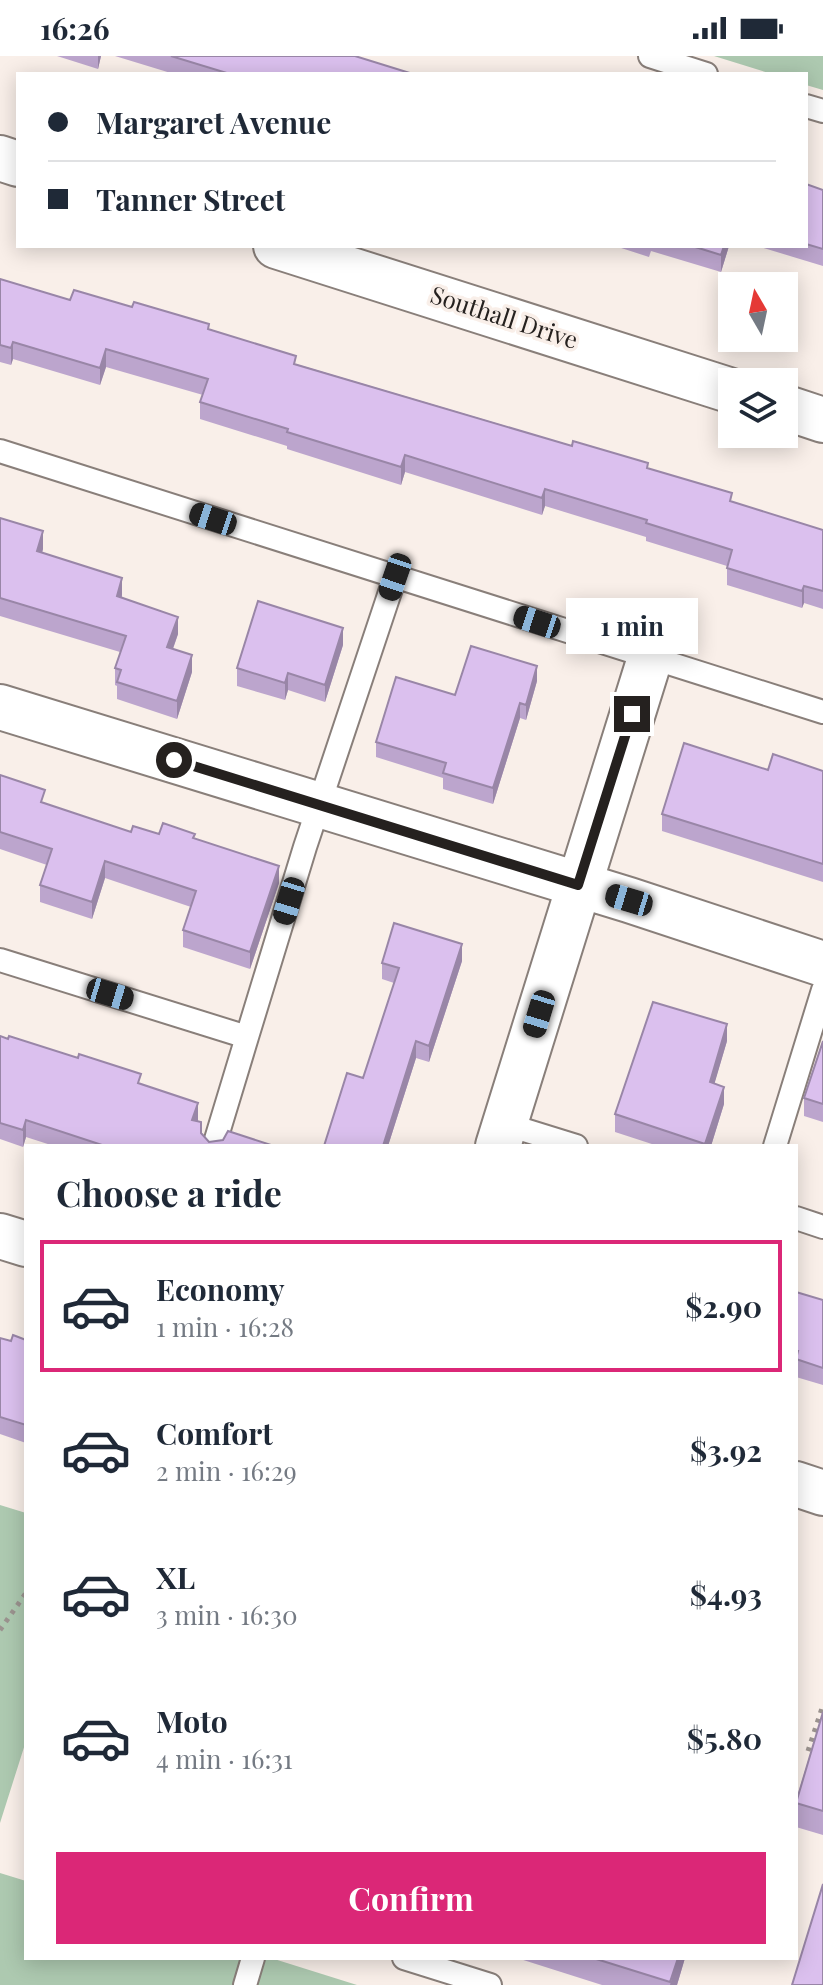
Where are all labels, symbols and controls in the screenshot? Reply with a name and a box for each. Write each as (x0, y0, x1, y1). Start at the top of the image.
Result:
text: 16:26 (40, 8, 110, 48)
text: Margaret Avenue (96, 102, 331, 142)
text: Tanner Street (96, 179, 285, 219)
north arrow (718, 272, 798, 352)
map controls (718, 272, 798, 448)
street label: Southall Drive (427, 277, 582, 355)
button: layers (718, 368, 798, 448)
car (186, 500, 240, 538)
car (376, 550, 414, 604)
callout: 1 min (566, 598, 698, 654)
car (510, 603, 564, 641)
text: 1 min (600, 608, 664, 643)
route end (614, 696, 650, 732)
route start (156, 742, 192, 778)
car (271, 875, 307, 927)
car (603, 882, 655, 918)
car (84, 976, 136, 1012)
car (521, 988, 557, 1040)
text: Choose a ride (56, 1168, 282, 1216)
text: Economy (156, 1269, 285, 1309)
icon: car (60, 1270, 132, 1342)
text: $2.90 (685, 1286, 762, 1326)
text: 1 min · 16:28 (156, 1309, 294, 1344)
text: Comfort (156, 1413, 273, 1453)
icon: car (60, 1414, 132, 1486)
text: $3.92 (690, 1430, 762, 1470)
text: 2 min · 16:29 (156, 1453, 297, 1488)
text: XL (156, 1557, 195, 1597)
icon: car (60, 1558, 132, 1630)
text: $4.93 (690, 1574, 762, 1614)
text: 3 min · 16:30 (156, 1597, 298, 1632)
text: Moto (156, 1701, 228, 1741)
icon: car (60, 1702, 132, 1774)
text: $5.80 (687, 1718, 762, 1758)
text: 4 min · 16:31 (156, 1741, 293, 1776)
button: Confirm (56, 1852, 766, 1944)

